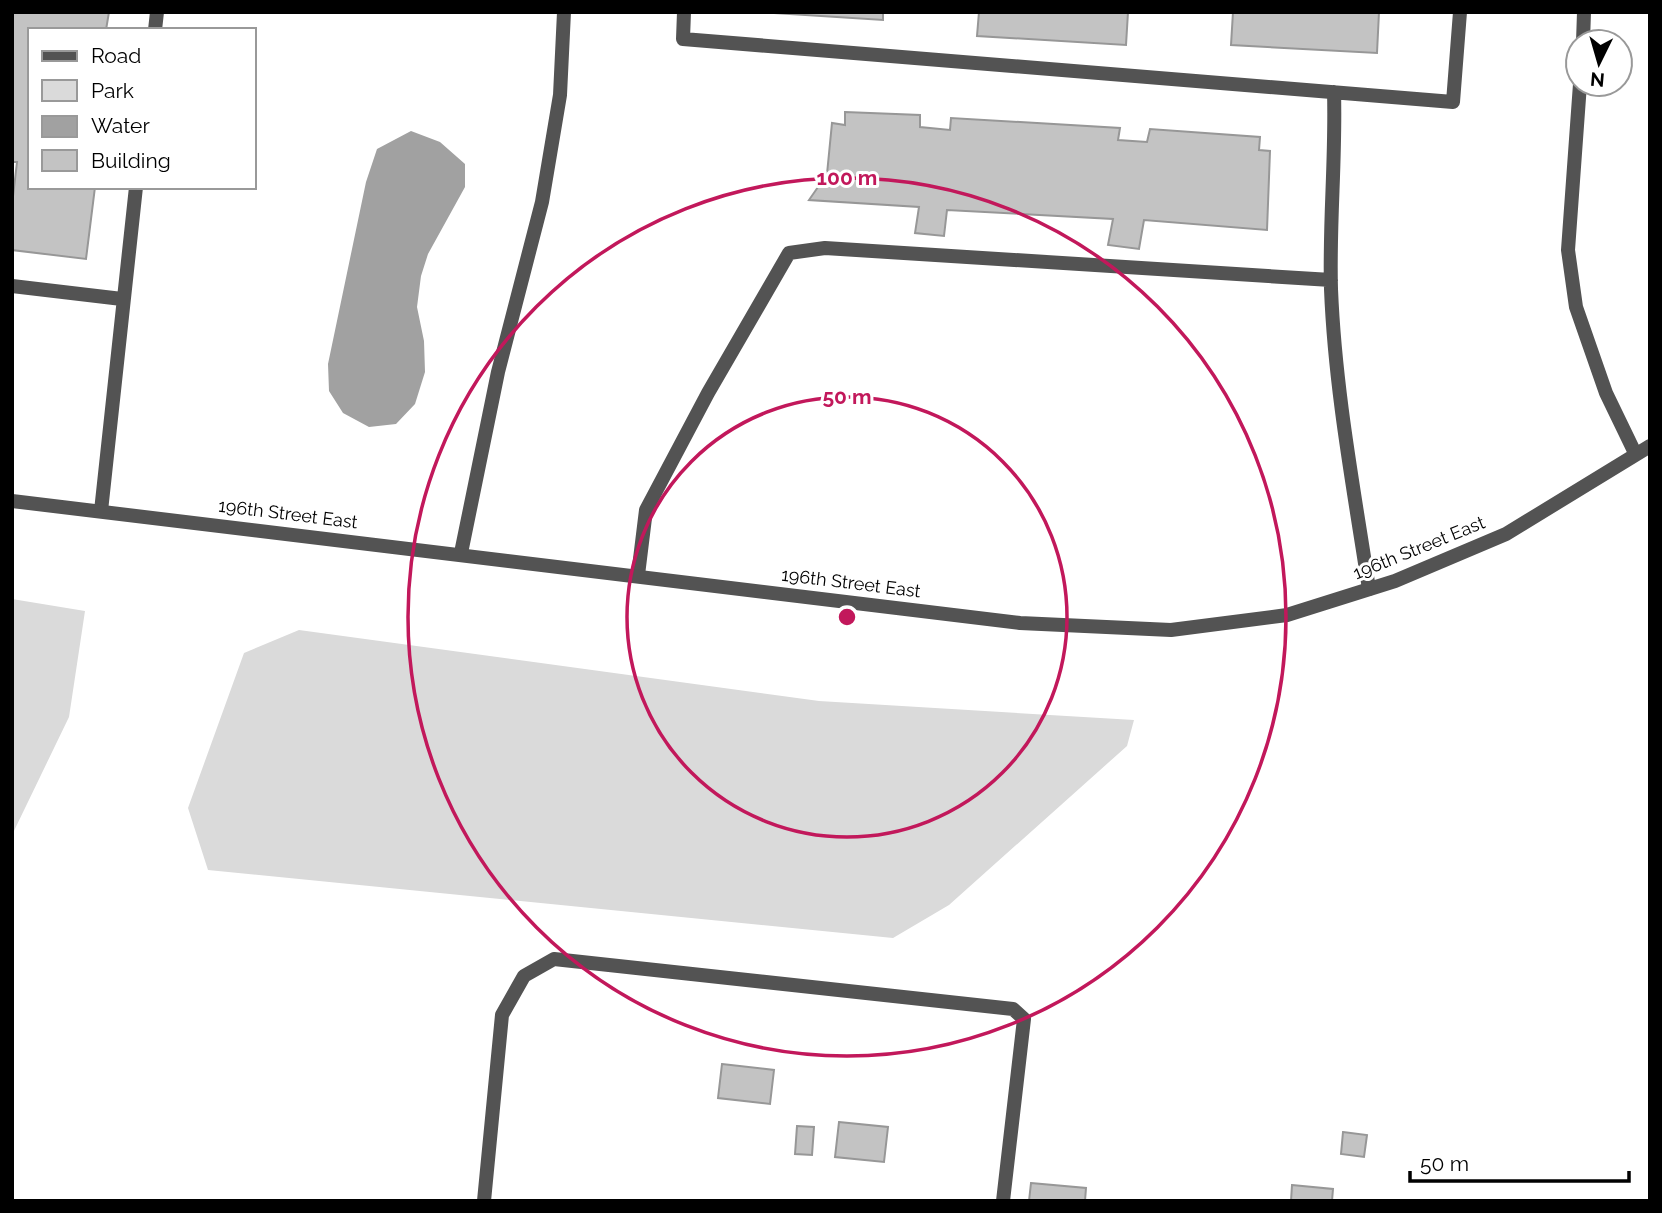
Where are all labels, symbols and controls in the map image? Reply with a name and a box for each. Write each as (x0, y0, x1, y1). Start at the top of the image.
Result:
legend (28, 28, 256, 189)
north arrow (1564, 28, 1634, 98)
text: Road (91, 43, 141, 68)
text: N (1589, 68, 1606, 92)
text: Park (91, 78, 134, 103)
text: Water (91, 113, 150, 138)
text: Building (91, 148, 171, 173)
text: 100 m (817, 165, 877, 190)
text: 50 m (822, 384, 872, 409)
street label: 196th Street East (217, 495, 359, 532)
street label: 196th Street East (1350, 512, 1488, 584)
street label: 196th Street East (780, 564, 922, 601)
centre of rings (835, 605, 859, 629)
scale bar (1410, 1140, 1629, 1184)
text: 50 m (1420, 1151, 1469, 1176)

